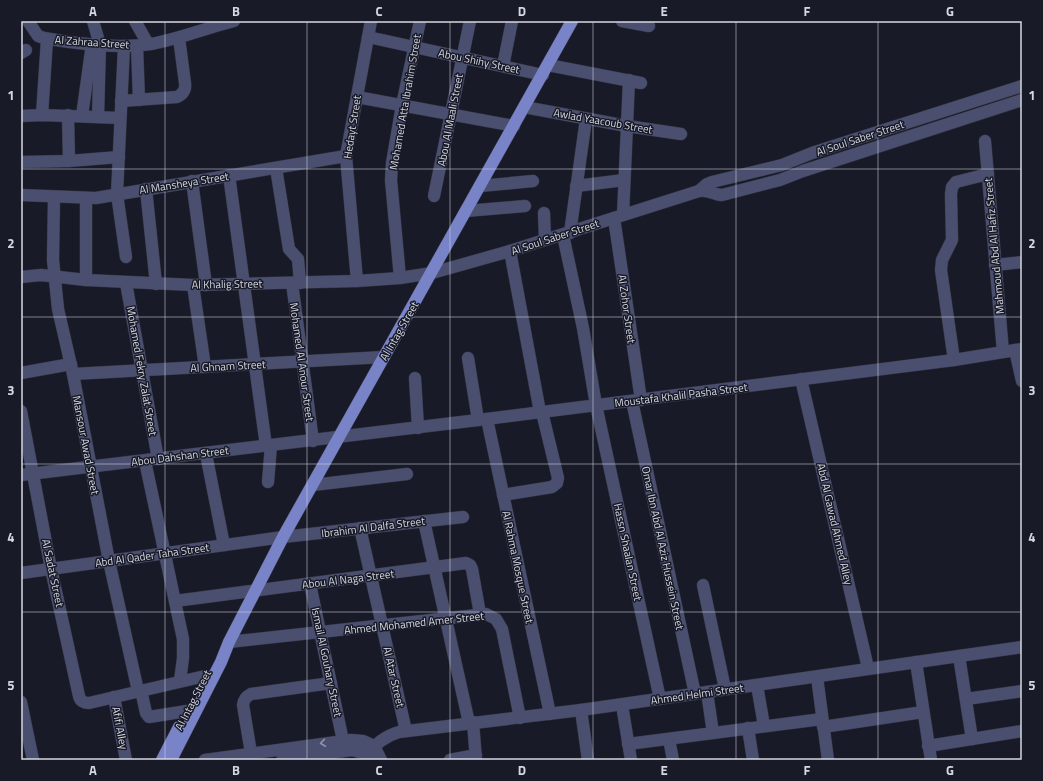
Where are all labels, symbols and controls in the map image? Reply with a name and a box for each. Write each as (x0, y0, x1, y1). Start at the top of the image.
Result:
text: A (89, 1, 97, 21)
text: B (232, 1, 240, 21)
text: C (375, 1, 383, 21)
text: D (518, 1, 526, 21)
text: E (660, 1, 668, 21)
text: F (804, 1, 811, 21)
text: G (946, 1, 954, 21)
street label: Al Zahraa Street (54, 31, 130, 53)
street label: Mohamed Atta Ibrahim Street (385, 33, 425, 171)
street label: Abou Shihy Street (437, 45, 521, 77)
street label: Abou Al Maali Street (433, 72, 467, 168)
text: 1 (7, 85, 15, 105)
text: 1 (1028, 85, 1036, 105)
street label: Hedayt Street (339, 94, 365, 160)
street label: Awlad Yaacoub Street (552, 104, 654, 138)
street label: Al Soul Saber Street (814, 116, 906, 160)
street label: Al Mansheya Street (138, 168, 230, 198)
street label: Mahmoud Abd Al Hafiz Street (980, 177, 1008, 315)
street label: Al Soul Saber Street (509, 215, 601, 259)
text: 2 (7, 233, 15, 253)
text: 2 (1028, 233, 1036, 253)
street label: Al Zohor Street (614, 274, 640, 345)
street label: Al Khalig Street (192, 275, 263, 293)
street label: Al Intag Street (376, 298, 422, 364)
street label: Mohamed Al Anour Street (286, 302, 318, 422)
street label: Mohamed Fekry Zalat Street (123, 305, 161, 437)
street label: Al Ghnam Street (190, 356, 266, 376)
street label: Moustafa Khalil Pasha Street (614, 379, 748, 411)
text: 3 (7, 380, 15, 400)
text: 3 (1028, 380, 1036, 400)
street label: Mansour Awad Street (69, 394, 103, 496)
street label: Abou Dahshan Street (130, 442, 230, 470)
street label: Abd Al Gawad Ahmed Alley (813, 462, 857, 587)
street label: Omar Ibn Abd Al Aziz Hussein Street (638, 465, 688, 631)
street label: Hassn Shaalan Street (610, 502, 646, 602)
street label: Al Rahma Mosque Street (498, 509, 538, 625)
street label: Ibrahim Al Dalfa Street (320, 513, 426, 541)
text: 4 (7, 527, 15, 547)
text: 4 (1028, 527, 1036, 547)
street label: Al Sadat Street (38, 538, 68, 609)
street label: Abd Al Qader Taha Street (94, 539, 210, 571)
street label: Abou Al Naga Street (301, 565, 395, 593)
street label: Ismail Al Gouhary Street (308, 606, 346, 718)
street label: Ahmed Mohamed Amer Street (343, 608, 485, 638)
street label: Al Atar Street (379, 645, 409, 709)
street label: Al Intag Street (171, 667, 215, 733)
text: 5 (7, 675, 15, 695)
text: 5 (1028, 675, 1036, 695)
street label: Ahmed Helmi Street (650, 680, 744, 708)
street label: Afifi Alley (108, 705, 132, 752)
one-way arrow (320, 738, 326, 747)
text: A (89, 760, 97, 780)
text: B (232, 760, 240, 780)
text: C (375, 760, 383, 780)
text: D (518, 760, 526, 780)
text: E (660, 760, 668, 780)
text: F (804, 760, 811, 780)
text: G (946, 760, 954, 780)

